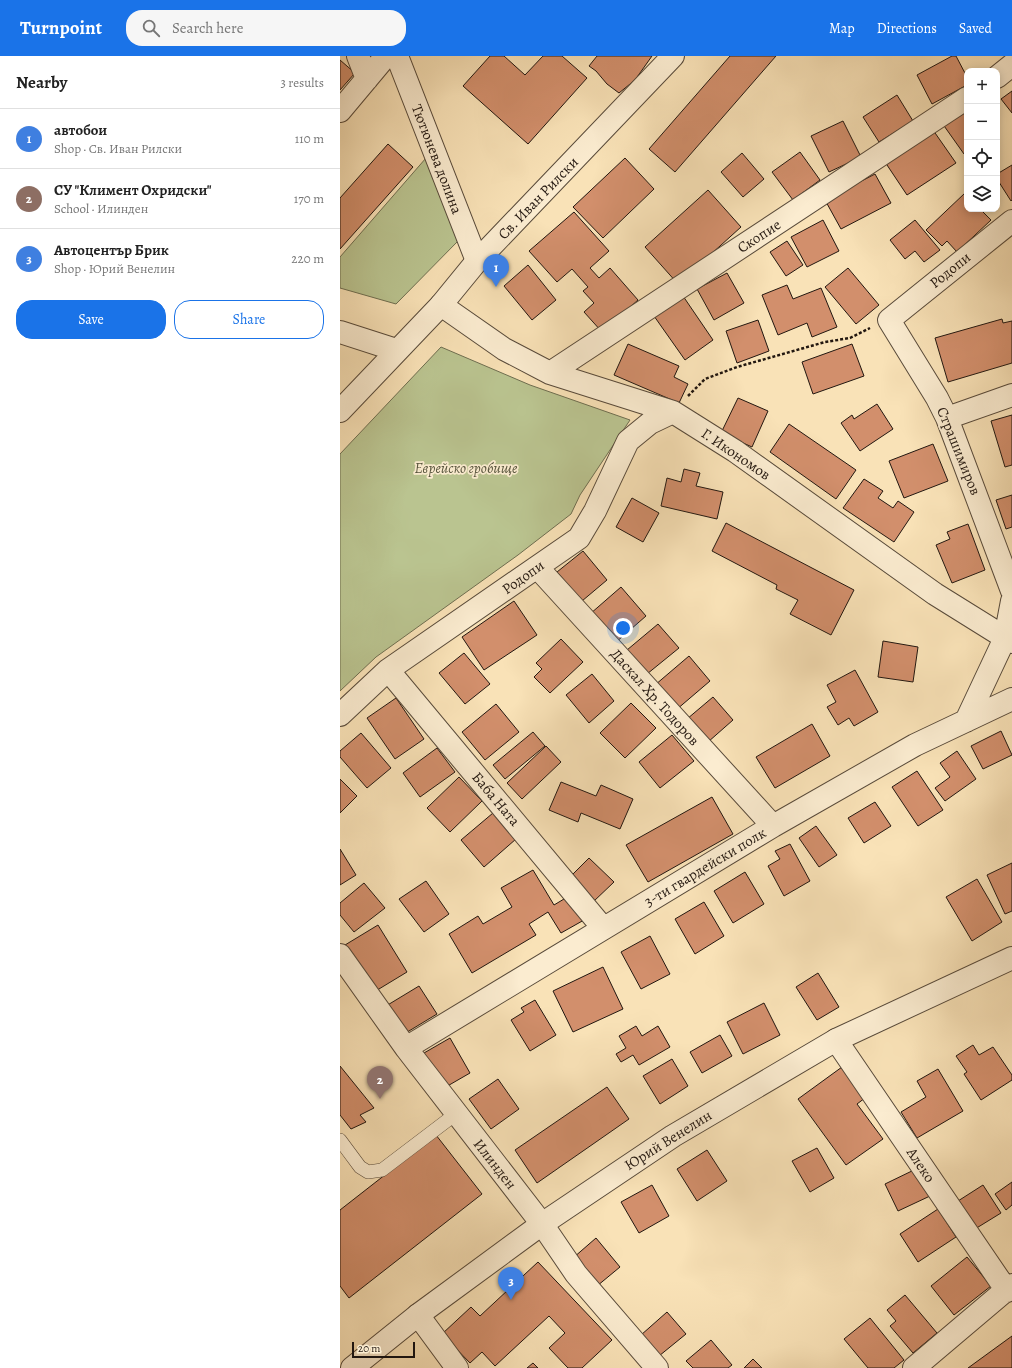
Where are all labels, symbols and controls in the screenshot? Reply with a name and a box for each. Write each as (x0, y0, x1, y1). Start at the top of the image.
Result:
search box (126, 10, 406, 46)
text: Turnpoint (20, 15, 102, 41)
icon: search (140, 17, 162, 39)
text: Search here (172, 18, 243, 38)
text: Map (829, 19, 855, 38)
text: Directions (877, 19, 937, 38)
text: Saved (959, 19, 992, 38)
map controls (964, 68, 1000, 212)
button: + (964, 68, 1000, 104)
text: Nearby (16, 71, 67, 94)
text: 3 results (280, 74, 324, 91)
street label: Тютюнева долина (407, 101, 467, 217)
button: − (964, 104, 1000, 140)
text: автобои (54, 120, 107, 140)
text: 1 (27, 130, 31, 147)
text: 110 m (295, 130, 324, 147)
text: Shop · Св. Иван Рилски (54, 140, 182, 157)
button: locate (964, 140, 1000, 176)
street label: Св. Иван Рилски (493, 152, 583, 244)
button: layers (964, 176, 1000, 212)
text: СУ "Климент Охридски" (54, 180, 211, 200)
text: 2 (26, 190, 32, 207)
text: 170 m (294, 190, 324, 207)
text: School · Илинден (54, 200, 148, 217)
street label: Скопие (733, 214, 785, 258)
text: Автоцентър Брик (54, 240, 169, 260)
street label: Родопи (925, 247, 975, 293)
text: 3 (26, 250, 32, 267)
text: 220 m (291, 250, 324, 267)
pin: 1 (483, 254, 509, 287)
text: Shop · Юрий Венелин (54, 260, 175, 277)
button: Save (16, 300, 166, 339)
button: Share (174, 300, 324, 339)
street label: Страшимиров (932, 404, 986, 498)
street label: Г. Икономов (697, 423, 775, 485)
park label: Еврейско гробище (414, 458, 518, 478)
street label: Родопи (498, 555, 548, 599)
your location (613, 618, 633, 638)
street label: Даскал Хр. Тодоров (606, 644, 704, 750)
street label: Баба Ната (467, 768, 525, 830)
street label: 3-ти гвардейски полк (640, 823, 770, 911)
pin: 2 (367, 1066, 393, 1099)
street label: Юрий Венелин (620, 1105, 716, 1175)
street label: Илинден (469, 1135, 521, 1194)
street label: Алеко (901, 1143, 940, 1186)
pin: 3 (498, 1267, 524, 1300)
scale bar (352, 1340, 415, 1359)
text: 20 m (358, 1341, 380, 1356)

